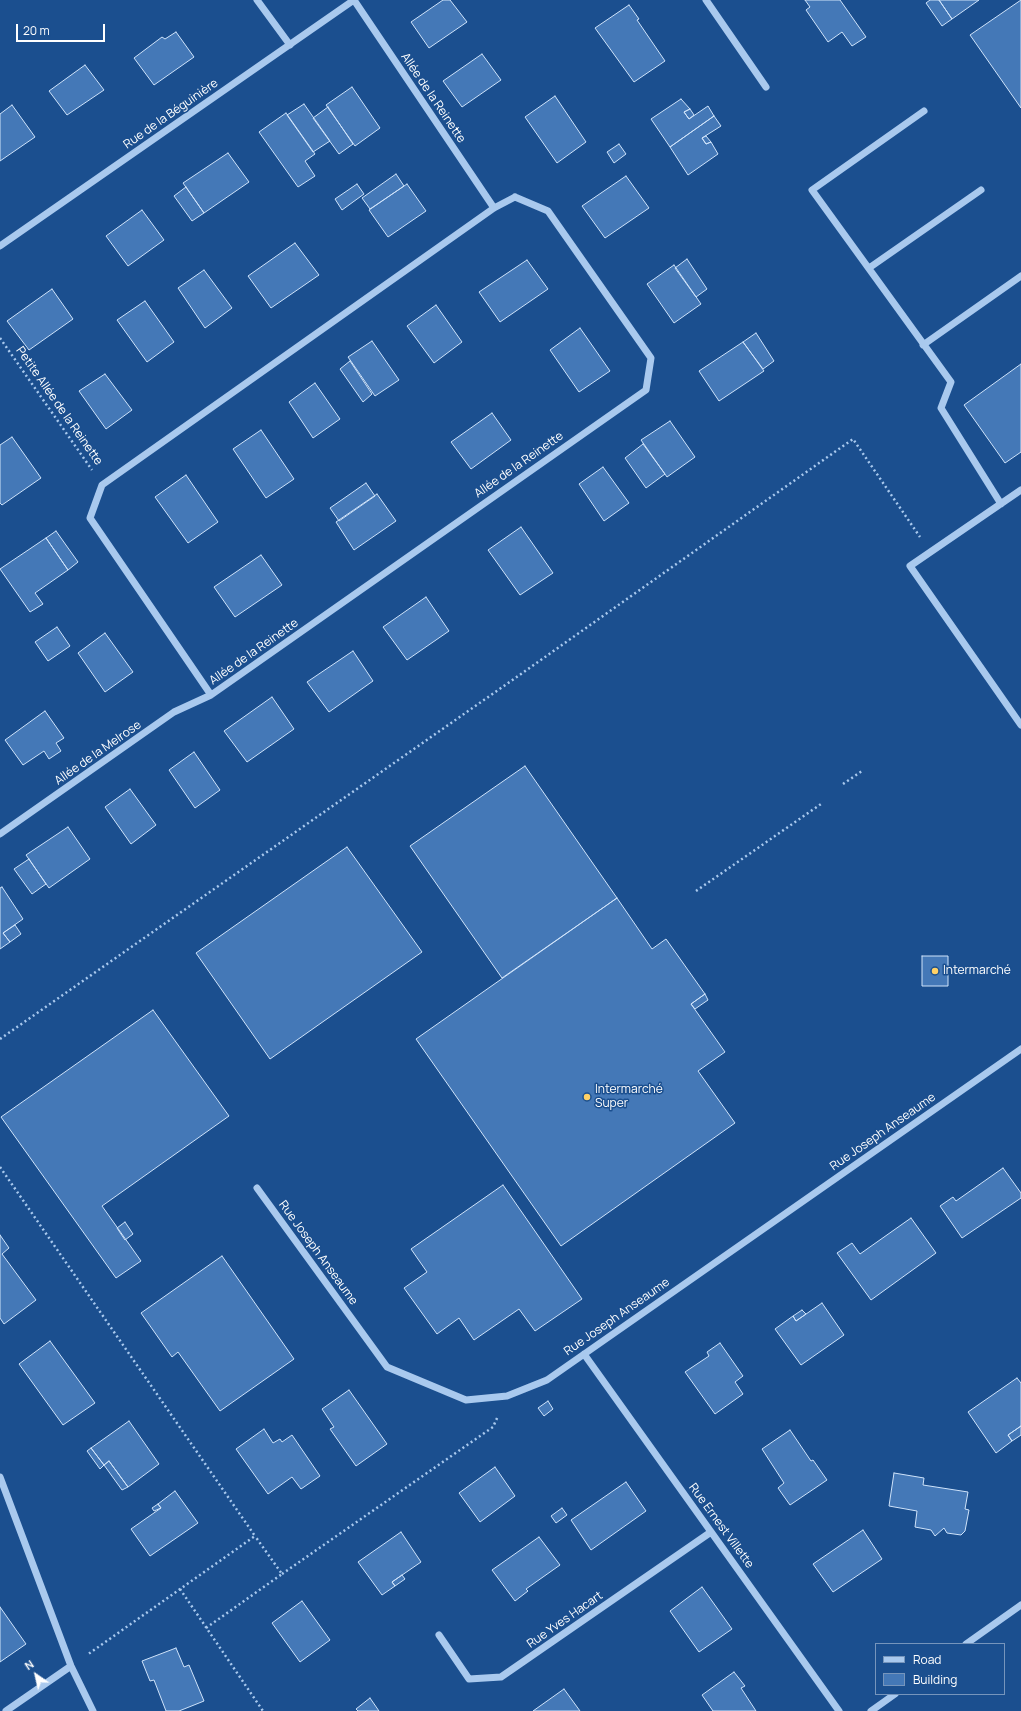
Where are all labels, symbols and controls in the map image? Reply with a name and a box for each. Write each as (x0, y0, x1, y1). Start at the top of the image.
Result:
scale bar (18, 16, 107, 42)
text: 20 m (23, 22, 50, 39)
street label: Allée de la Reinette (398, 50, 468, 146)
street label: Rue de la Béguinière (121, 76, 221, 152)
street label: Petite Allée de la Reinette (13, 344, 105, 468)
street label: Allée de la Reinette (472, 429, 566, 501)
street label: Allée de la Reinette (207, 616, 301, 688)
street label: Allée de la Melrose (52, 718, 144, 788)
place label: Intermarché (943, 964, 1011, 978)
marker: Intermarché (930, 966, 940, 976)
place label: Intermarché Super (595, 1083, 663, 1111)
street label: Rue Joseph Anseaume (828, 1090, 938, 1174)
marker: Intermarché Super (582, 1092, 592, 1102)
street label: Rue Joseph Anseaume (275, 1198, 361, 1308)
street label: Rue Joseph Anseaume (562, 1275, 672, 1359)
street label: Rue Ernest Villette (685, 1481, 757, 1571)
street label: Rue Yves Hacart (524, 1589, 606, 1651)
legend (875, 1643, 1005, 1695)
text: Road (913, 1651, 941, 1668)
north arrow (16, 1655, 56, 1695)
text: N (22, 1656, 36, 1673)
text: Building (913, 1671, 957, 1688)

